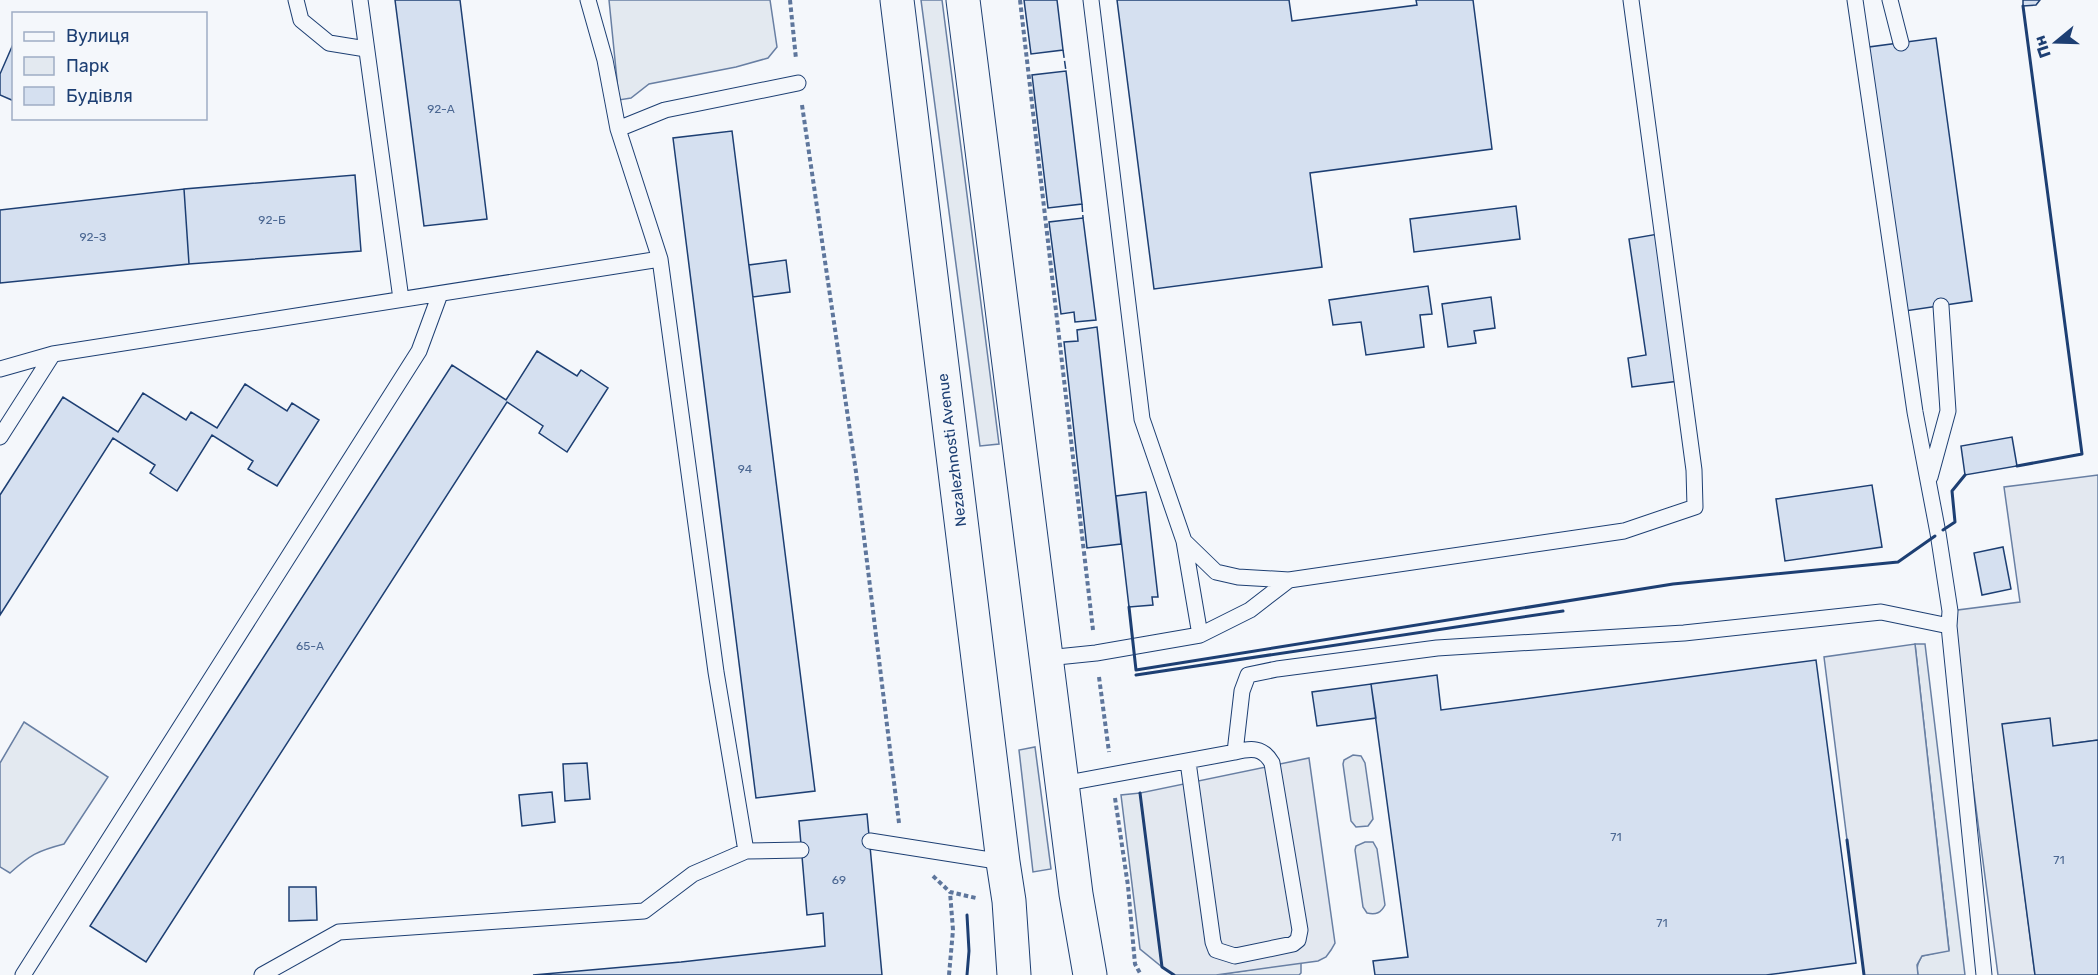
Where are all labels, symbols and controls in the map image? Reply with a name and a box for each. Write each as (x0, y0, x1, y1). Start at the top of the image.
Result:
legend (12, 12, 207, 120)
north arrow (2026, 12, 2086, 72)
text: Вулиця (66, 25, 130, 47)
text: Пн (2030, 33, 2055, 60)
text: Парк (66, 55, 110, 77)
text: Будівля (66, 85, 133, 107)
house number: 92-А (427, 102, 455, 116)
house number: 92-Б (258, 213, 286, 227)
house number: 92-З (79, 230, 107, 244)
street label: Nezalezhnosti Avenue (934, 372, 970, 528)
house number: 94 (738, 462, 753, 476)
house number: 65-А (296, 639, 324, 653)
house number: 71 (1610, 830, 1622, 844)
house number: 71 (2053, 853, 2065, 867)
house number: 69 (832, 873, 846, 887)
house number: 71 (1656, 916, 1668, 930)

